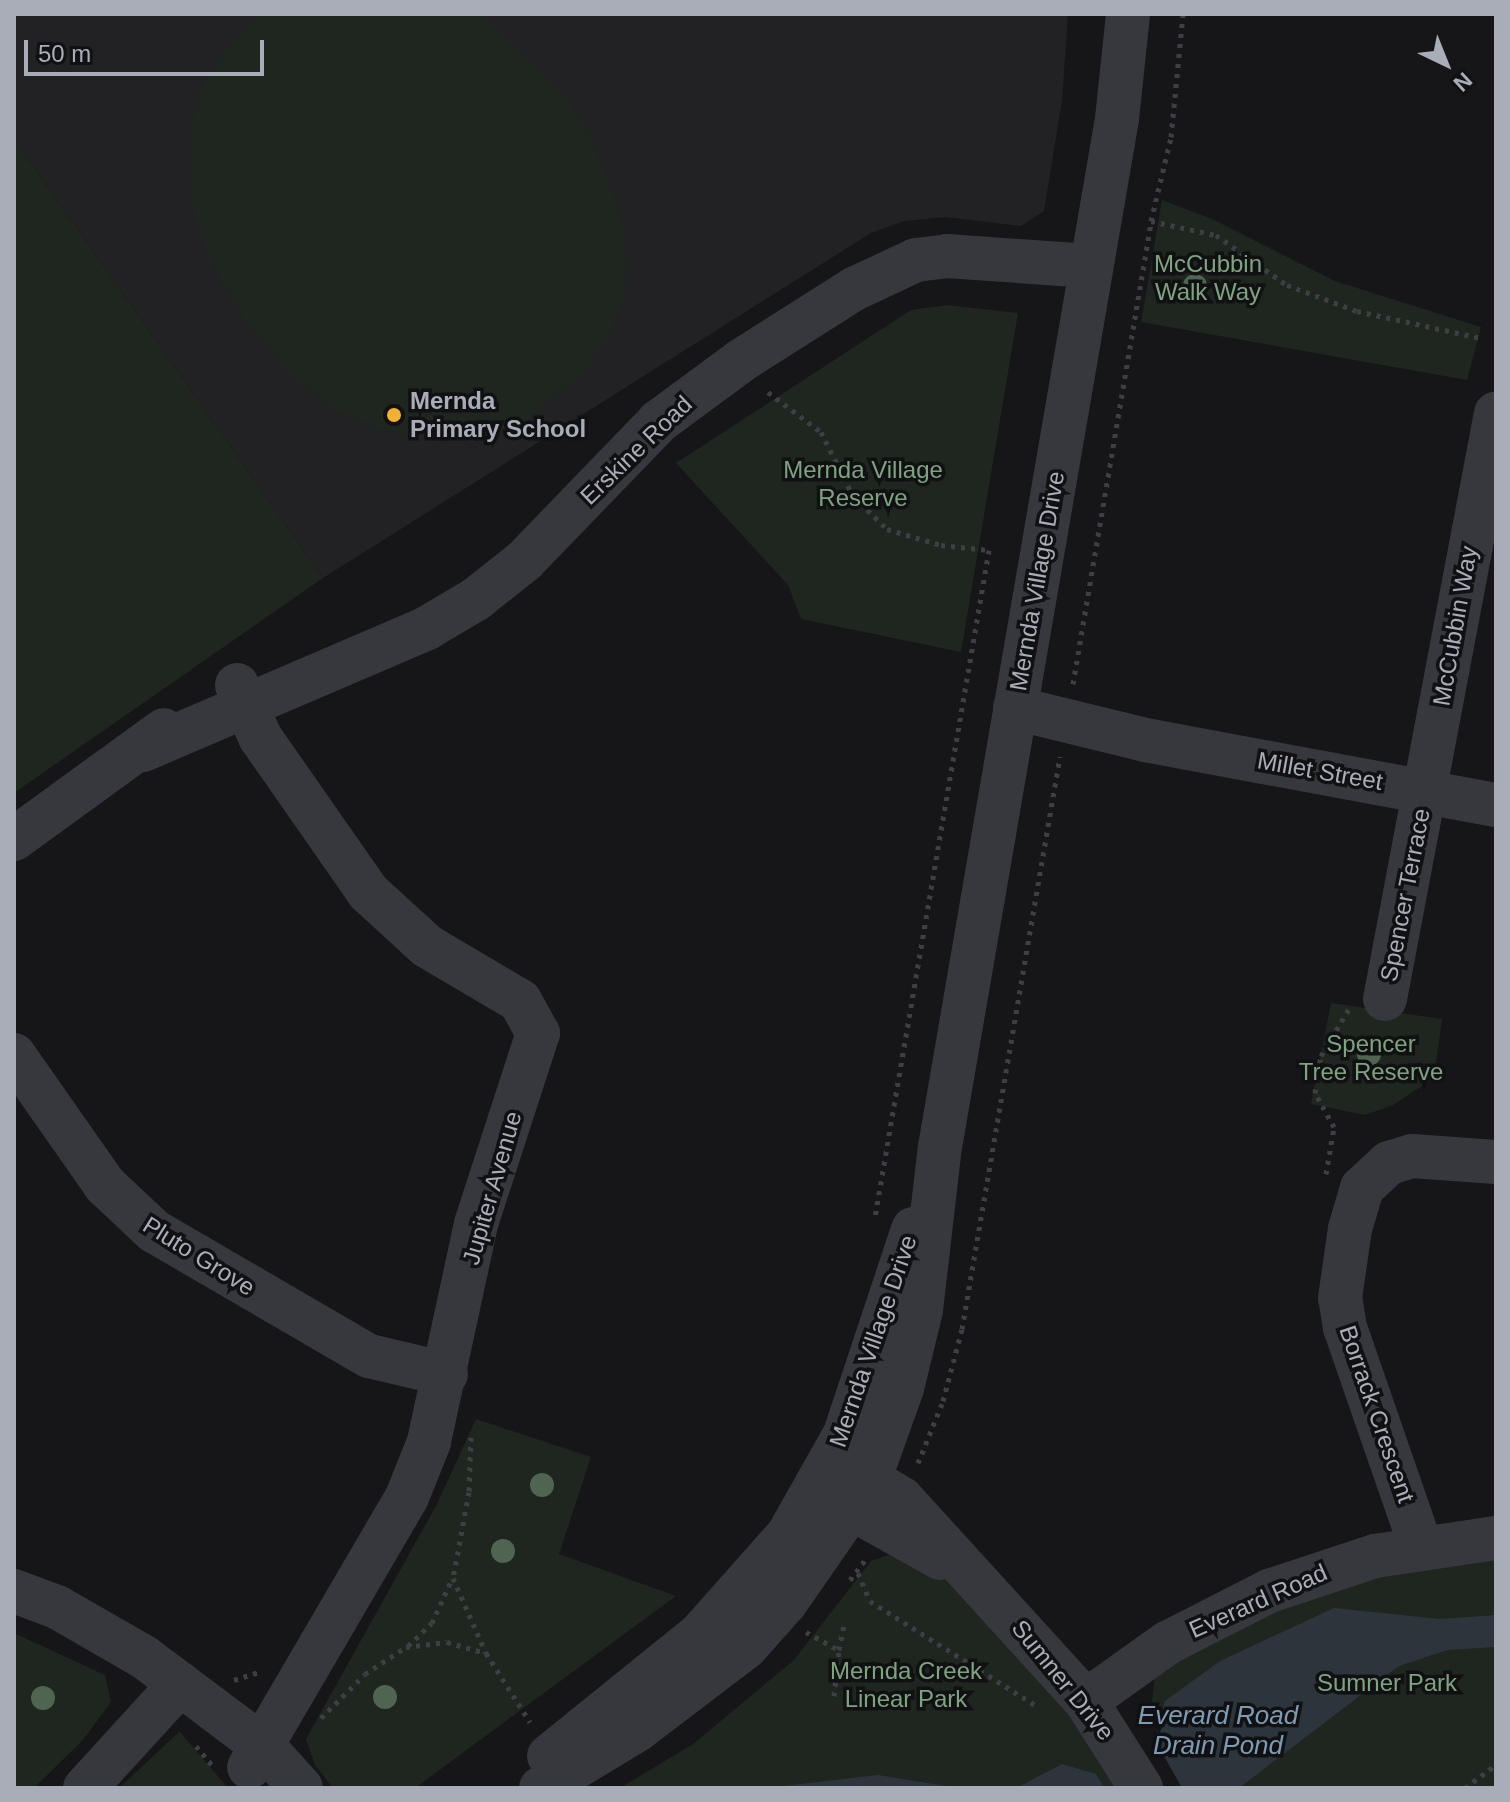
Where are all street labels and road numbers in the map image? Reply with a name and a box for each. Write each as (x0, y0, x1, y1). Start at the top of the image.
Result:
street label: Erskine Road (574, 390, 698, 510)
street label: Mernda Village Drive (1004, 469, 1070, 693)
street label: McCubbin Way (1427, 544, 1483, 708)
street label: Millet Street (1255, 746, 1385, 796)
street label: Spencer Terrace (1374, 806, 1436, 984)
street label: Jupiter Avenue (456, 1107, 528, 1269)
street label: Pluto Grove (138, 1210, 260, 1302)
street label: Mernda Village Drive (823, 1231, 923, 1451)
street label: Borrack Crescent (1333, 1322, 1421, 1506)
street label: Everard Road (1185, 1558, 1331, 1644)
street label: Sumner Drive (1006, 1614, 1120, 1746)

